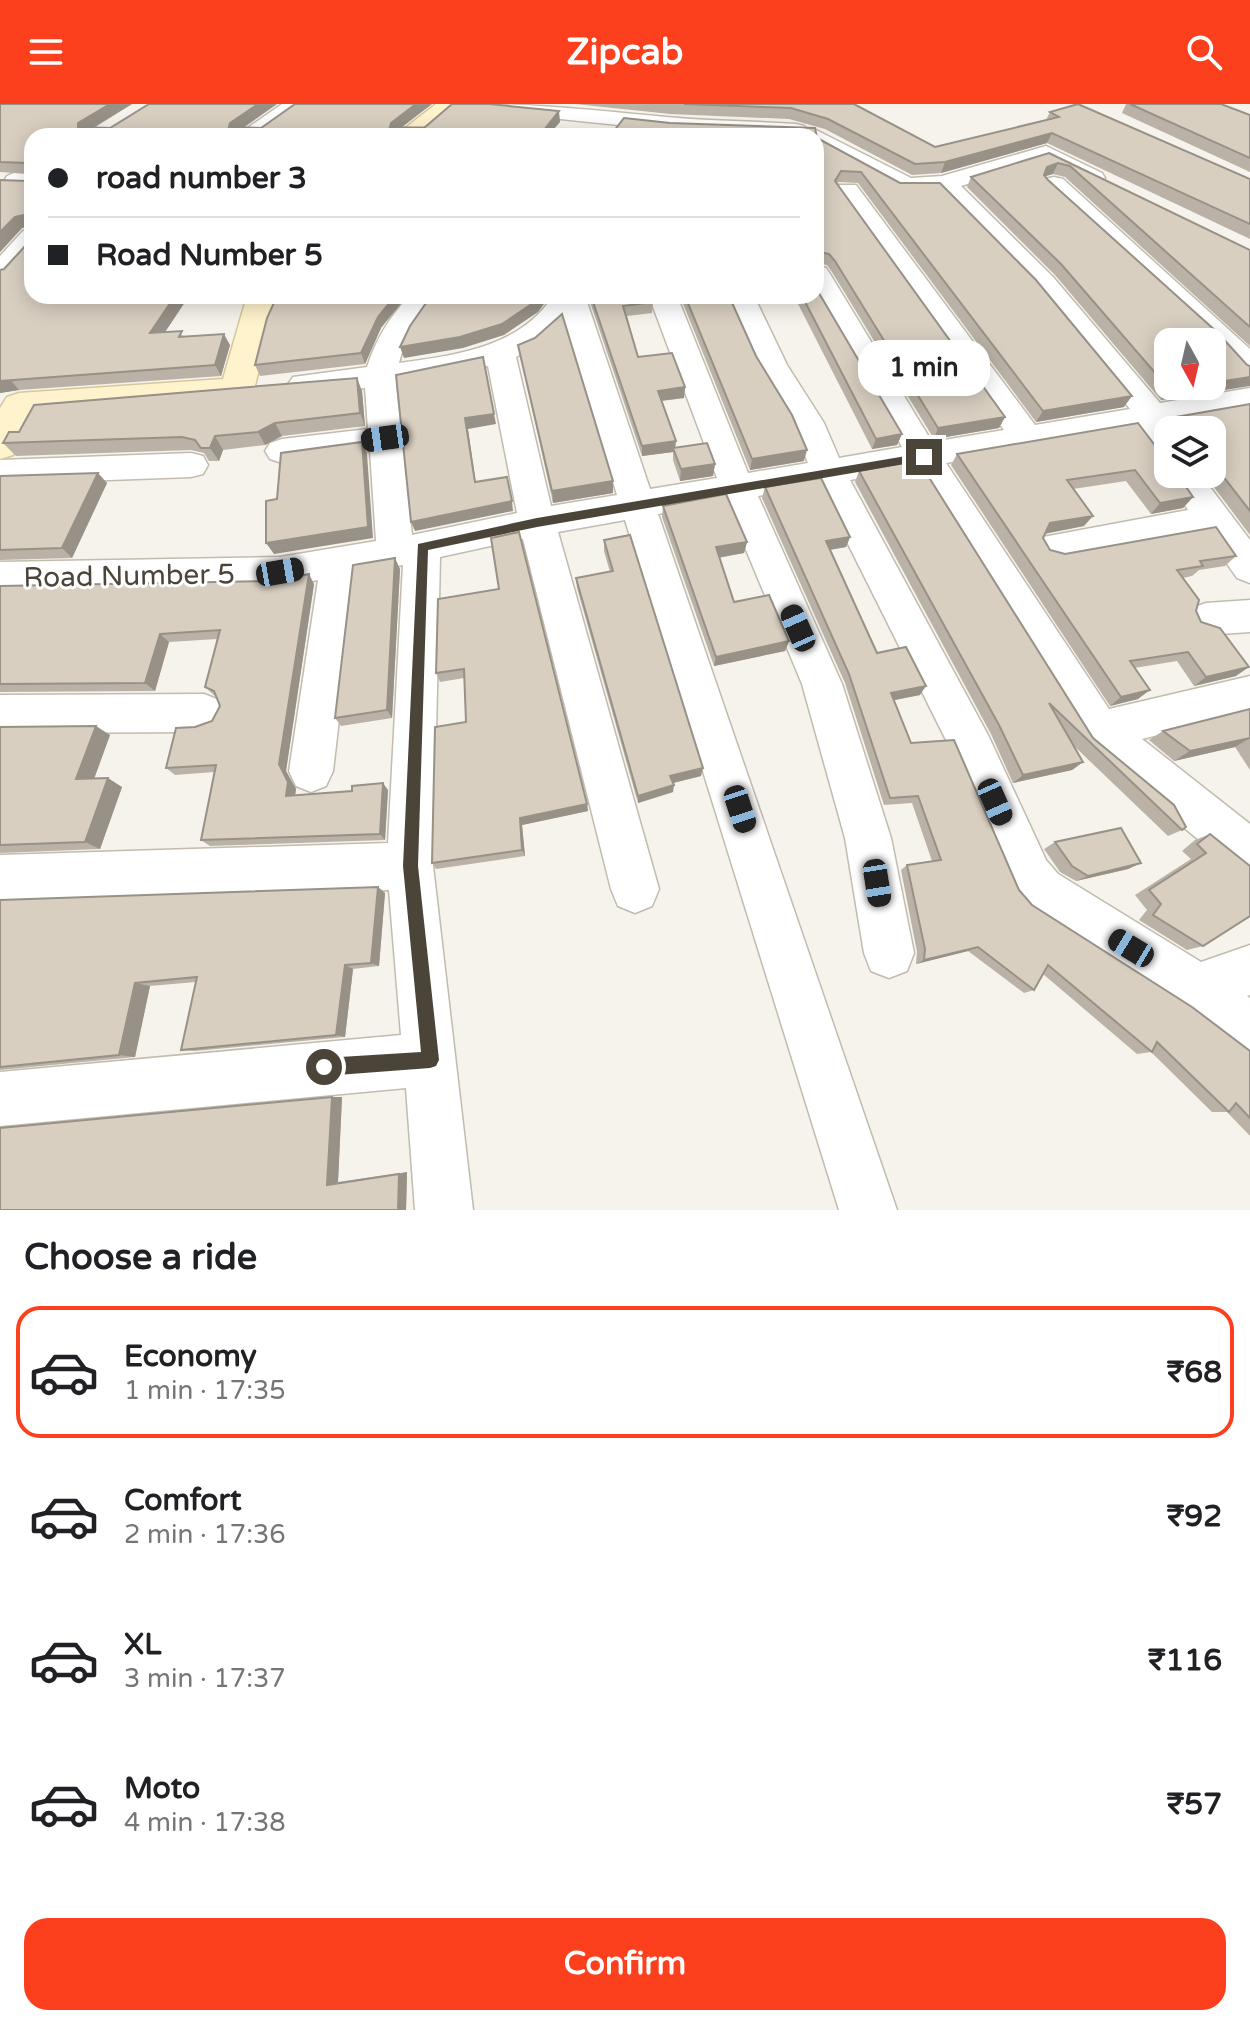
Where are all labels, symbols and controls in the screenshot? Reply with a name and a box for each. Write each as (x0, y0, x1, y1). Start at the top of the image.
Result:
icon: menu (24, 30, 68, 74)
icon: search (1182, 30, 1226, 74)
text: Zipcab (567, 31, 683, 74)
text: road number 3 (96, 160, 307, 197)
text: Road Number 5 (96, 237, 323, 274)
north arrow (1154, 328, 1226, 400)
map controls (1154, 328, 1226, 488)
callout: 1 min (858, 341, 990, 397)
text: 1 min (889, 352, 959, 383)
button: layers (1154, 416, 1226, 488)
car (360, 423, 410, 453)
route end (906, 439, 942, 475)
car (254, 556, 306, 588)
street label: Road Number 5 (23, 557, 235, 595)
car (777, 601, 819, 655)
car (974, 775, 1016, 829)
car (721, 782, 759, 836)
car (861, 857, 893, 909)
car (1104, 925, 1158, 971)
route start (306, 1049, 342, 1085)
text: Choose a ride (24, 1236, 257, 1279)
icon: car (28, 1336, 100, 1408)
text: Economy (124, 1338, 257, 1375)
text: ₹68 (1167, 1354, 1222, 1391)
text: 1 min · 17:35 (124, 1375, 286, 1406)
icon: car (28, 1480, 100, 1552)
text: Comfort (124, 1482, 242, 1519)
text: ₹92 (1167, 1498, 1222, 1535)
text: 2 min · 17:36 (124, 1519, 286, 1550)
icon: car (28, 1624, 100, 1696)
text: XL (124, 1626, 161, 1663)
text: ₹116 (1148, 1642, 1222, 1679)
text: 3 min · 17:37 (124, 1663, 286, 1694)
icon: car (28, 1768, 100, 1840)
text: Moto (124, 1770, 200, 1807)
text: ₹57 (1167, 1786, 1222, 1823)
text: 4 min · 17:38 (124, 1807, 286, 1838)
button: Confirm (24, 1918, 1226, 2010)

